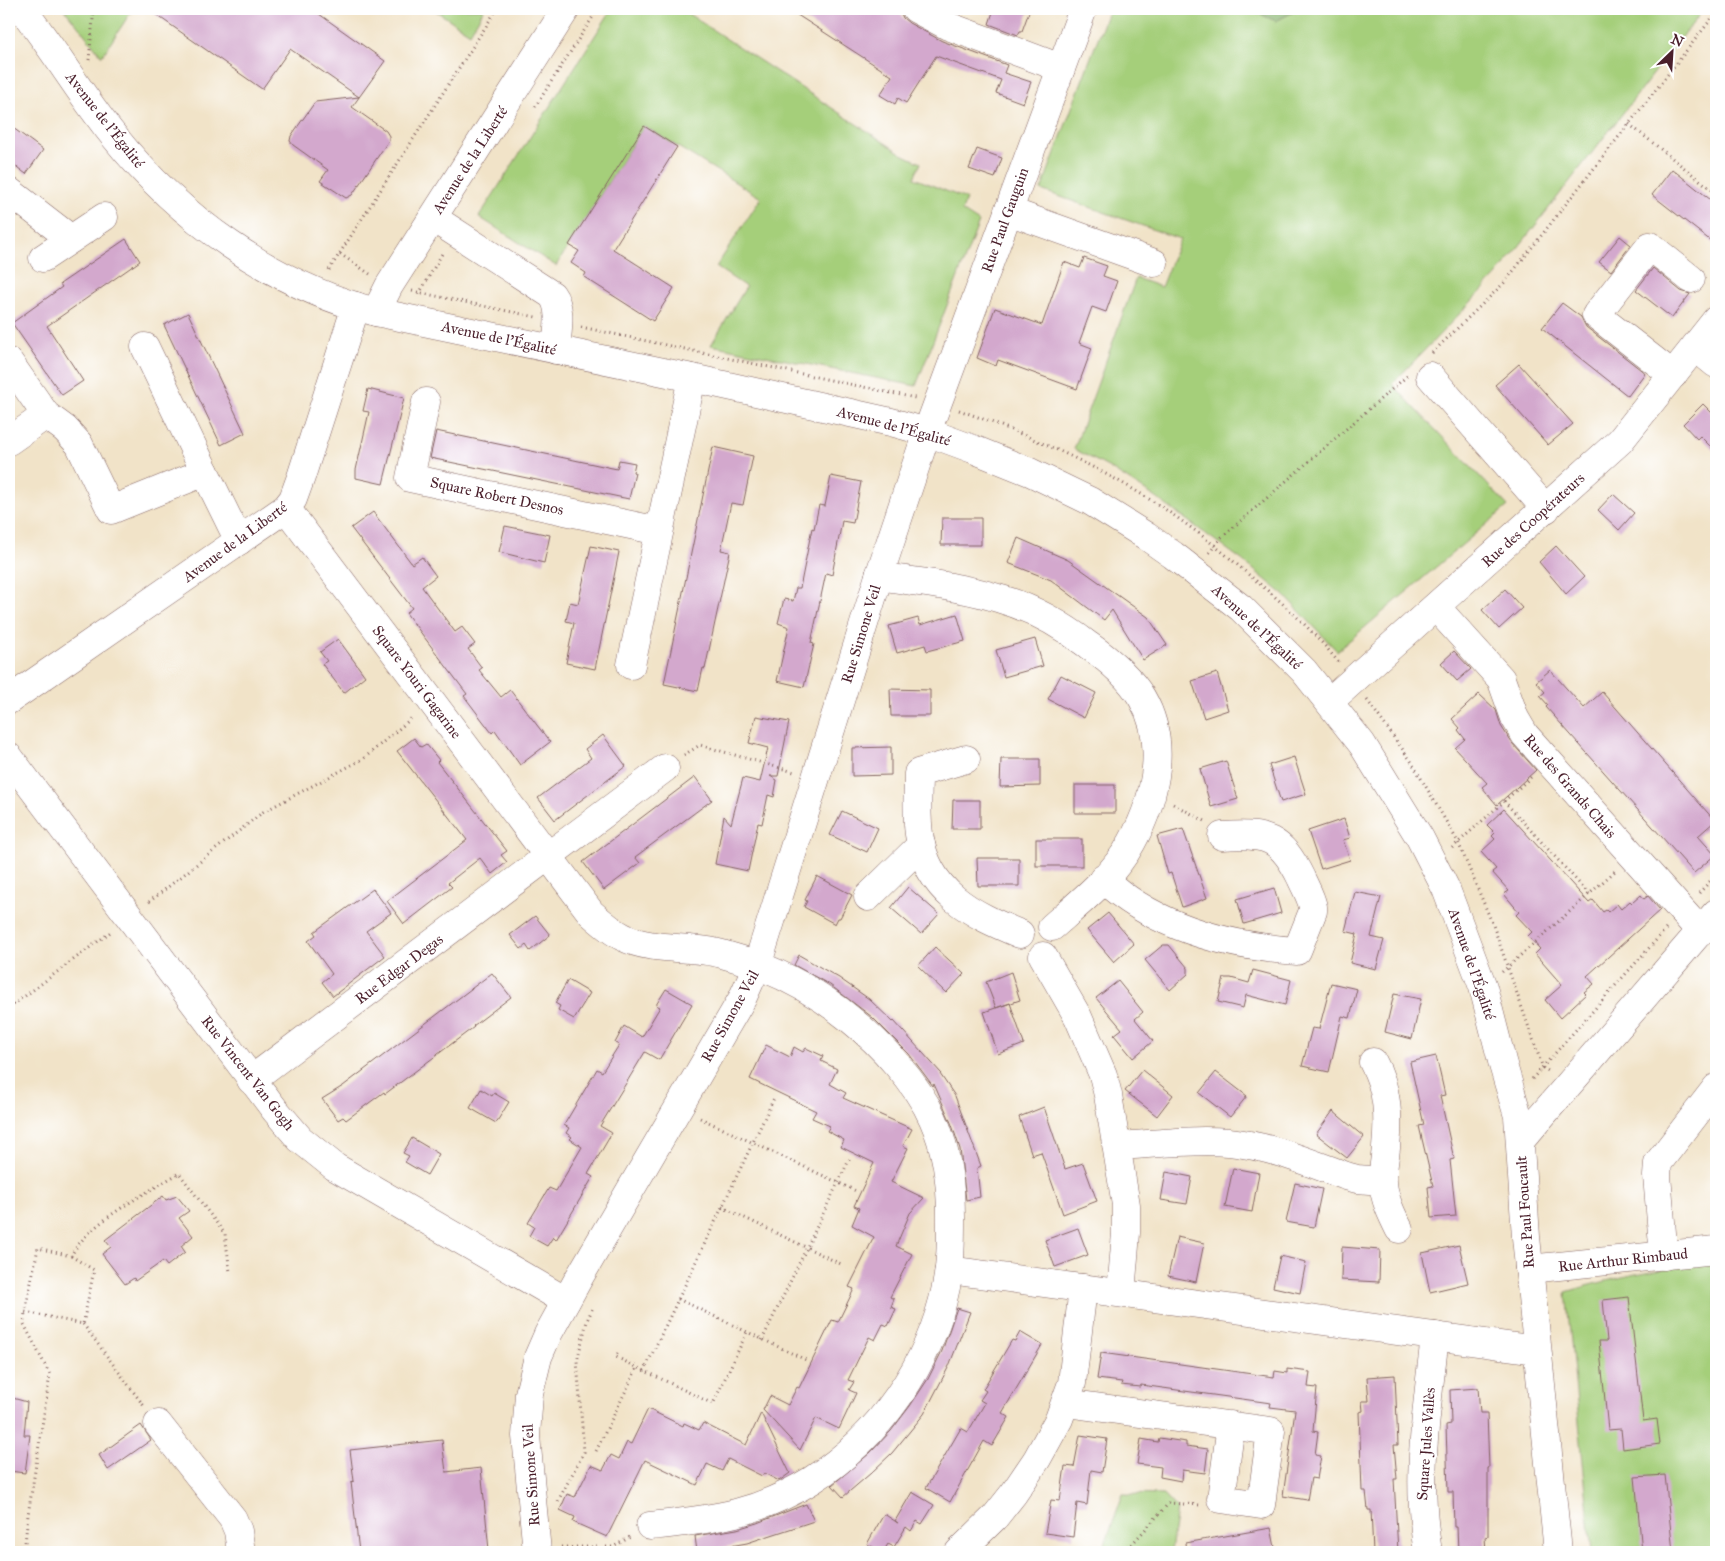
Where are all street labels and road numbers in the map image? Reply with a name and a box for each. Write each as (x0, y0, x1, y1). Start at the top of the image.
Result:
street label: Avenue de l'Égalité (61, 67, 149, 172)
street label: Avenue de la Liberté (428, 102, 512, 218)
street label: Rue Paul Gauguin (978, 165, 1032, 275)
street label: Avenue de l'Égalité (439, 316, 559, 359)
street label: Avenue de l'Égalité (834, 401, 954, 450)
street label: Rue des Coopérateurs (1478, 469, 1588, 571)
street label: Square Robert Desnos (429, 473, 565, 520)
street label: Avenue de la Liberté (178, 498, 291, 587)
street label: Avenue de l'Égalité (1207, 579, 1307, 674)
street label: Rue Simone Veil (837, 582, 885, 686)
street label: Square Youri Gagarine (368, 622, 465, 743)
street label: Rue des Grands Chais (1520, 730, 1620, 842)
street label: Avenue de l'Égalité (1444, 905, 1501, 1023)
street label: Rue Edgar Degas (352, 930, 446, 1008)
street label: Rue Simone Veil (697, 966, 763, 1065)
street label: Rue Vincent Van Gogh (198, 1012, 299, 1134)
street label: Rue Paul Foucault (1512, 1154, 1538, 1269)
street label: Rue Arthur Rimbaud (1557, 1244, 1689, 1276)
street label: Square Jules Vallès (1413, 1387, 1440, 1501)
street label: Rue Simone Veil (518, 1422, 544, 1527)

